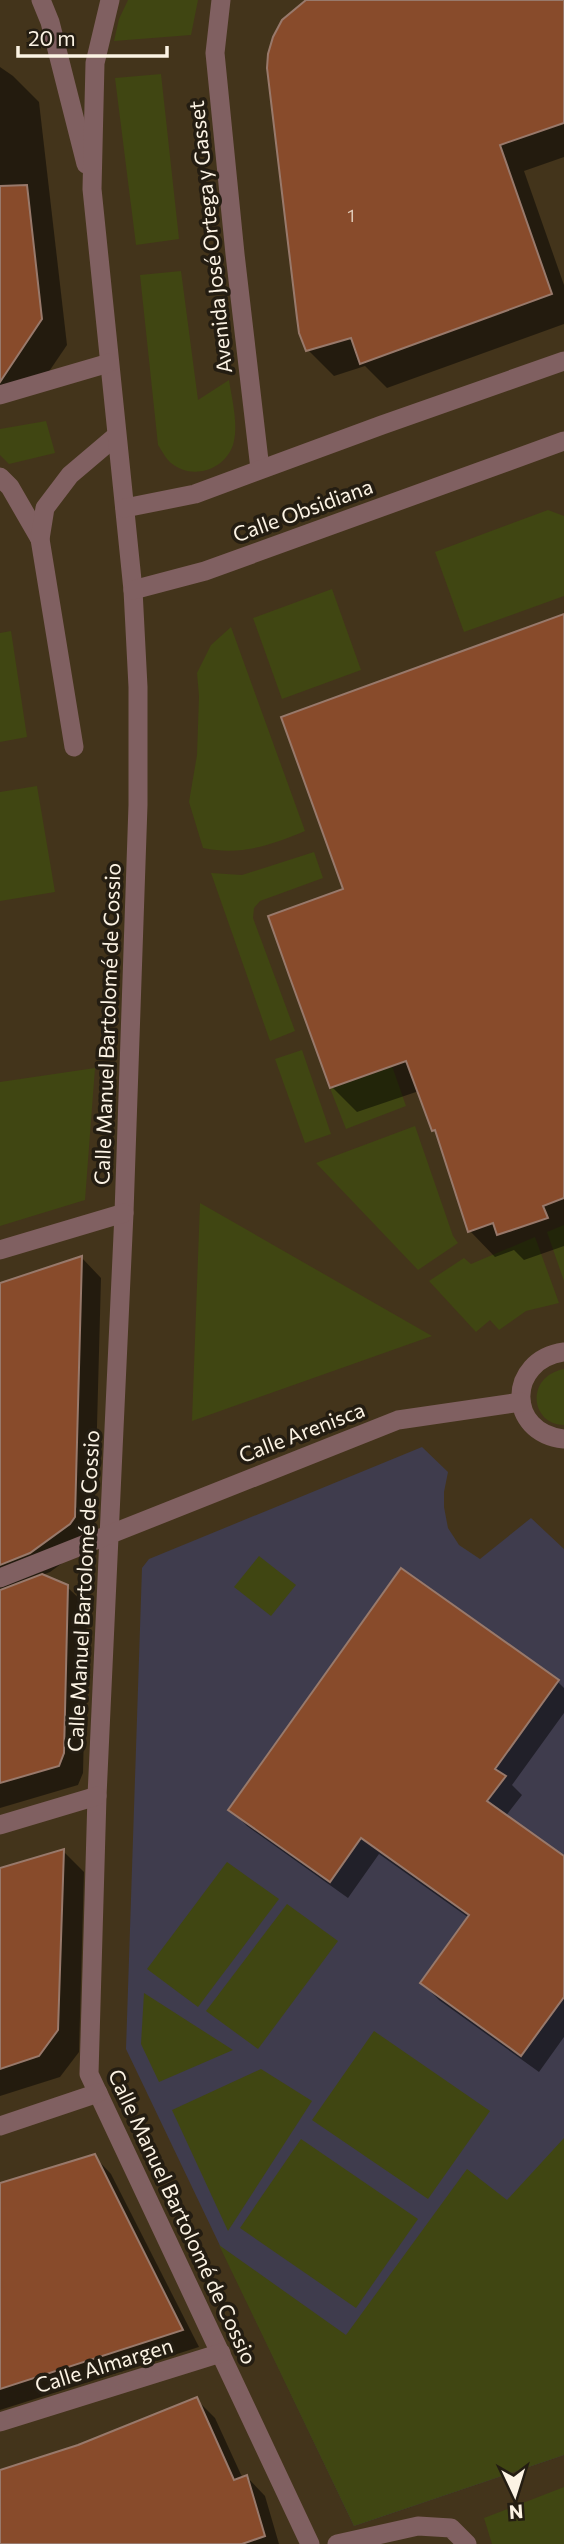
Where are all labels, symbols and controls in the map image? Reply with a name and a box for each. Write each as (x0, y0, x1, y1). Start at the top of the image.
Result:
scale bar (18, 14, 166, 58)
text: 20 m (28, 25, 76, 50)
street label: Avenida José Ortega y Gasset (183, 100, 236, 375)
house number: 1 (347, 204, 355, 226)
street label: Calle Obsidiana (229, 473, 376, 546)
street label: Calle Manuel Bartolomé de Cossio (88, 862, 125, 1185)
street label: Calle Arenisca (235, 1396, 368, 1467)
street label: Calle Manuel Bartolomé de Cossio (62, 1429, 103, 1753)
street label: Calle Manuel Bartolomé de Cossio (104, 2065, 263, 2368)
street label: Calle Almargen (32, 2332, 176, 2397)
north arrow (480, 2460, 550, 2530)
text: N (508, 2500, 524, 2524)

